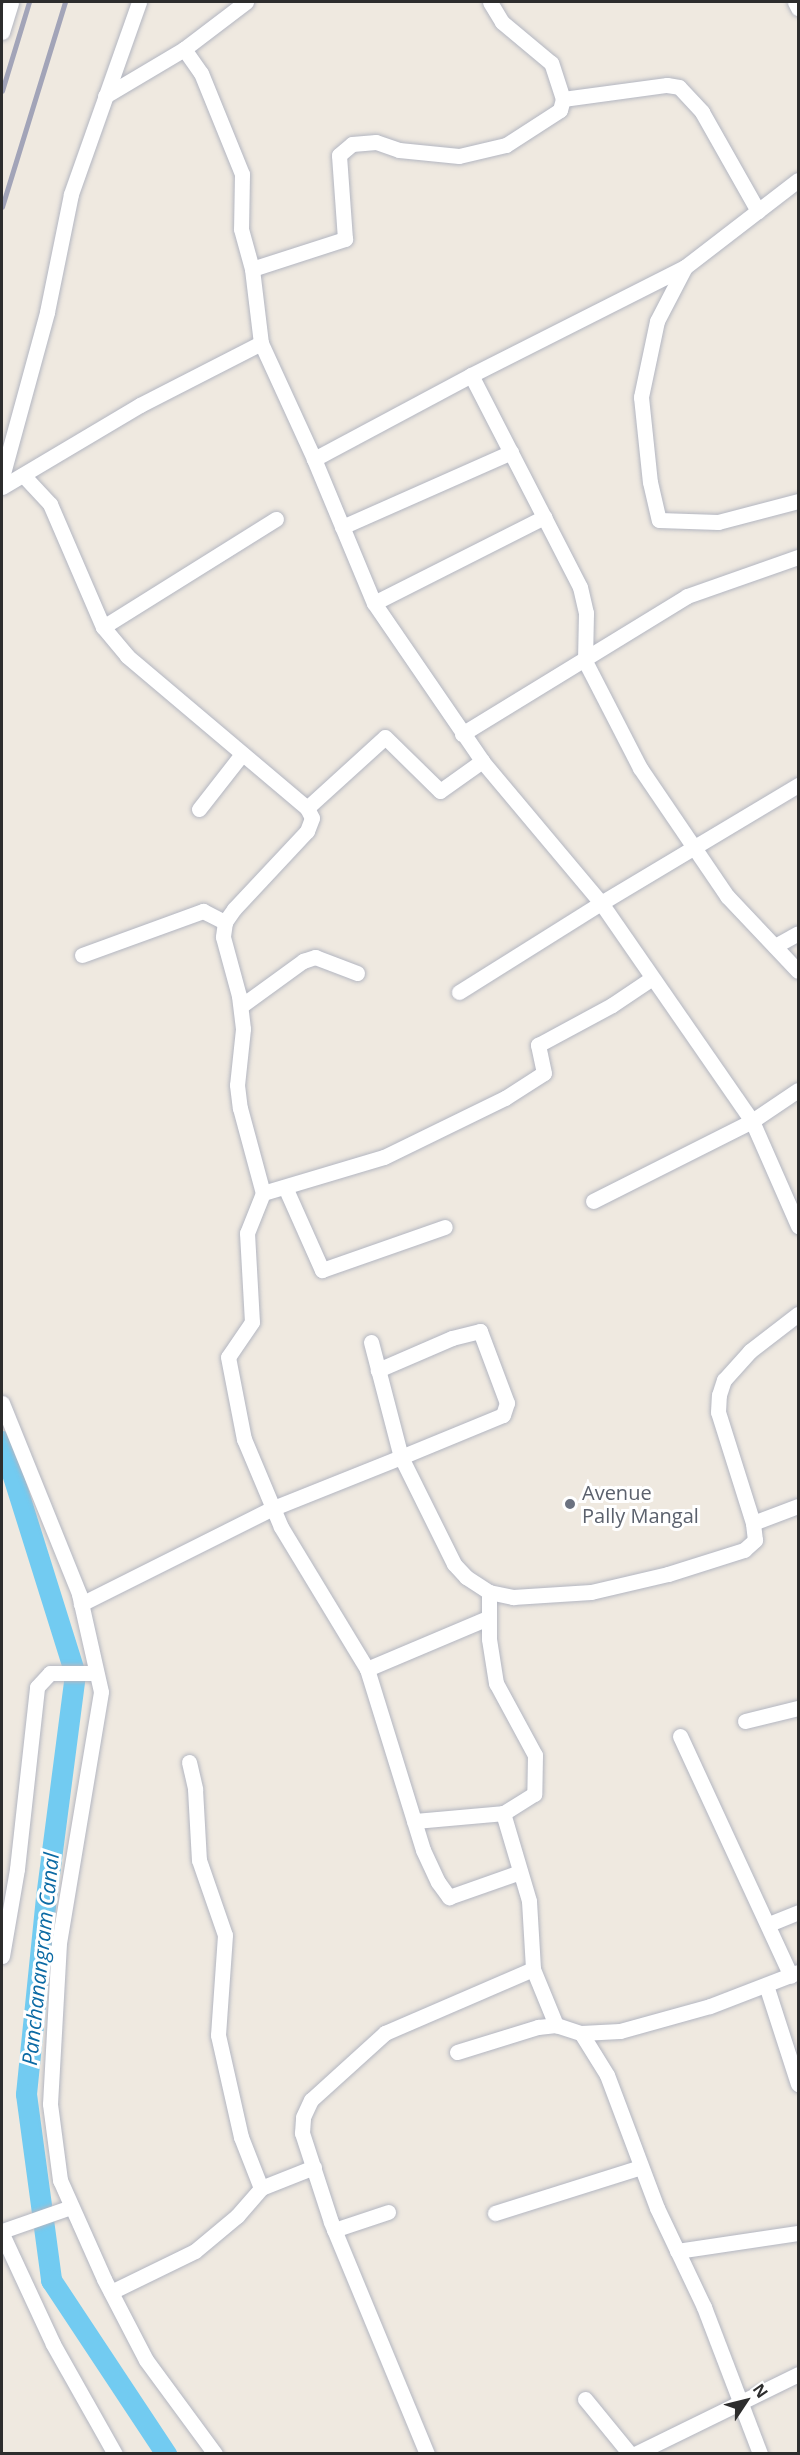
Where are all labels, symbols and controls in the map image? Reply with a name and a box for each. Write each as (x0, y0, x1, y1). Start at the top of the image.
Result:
place label: Avenue Pally Mangal (582, 1480, 699, 1527)
marker: Avenue Pally Mangal (563, 1497, 577, 1511)
water label: Panchanangram Canal (16, 1851, 64, 2067)
north arrow (716, 2371, 776, 2431)
text: N (748, 2379, 773, 2402)

